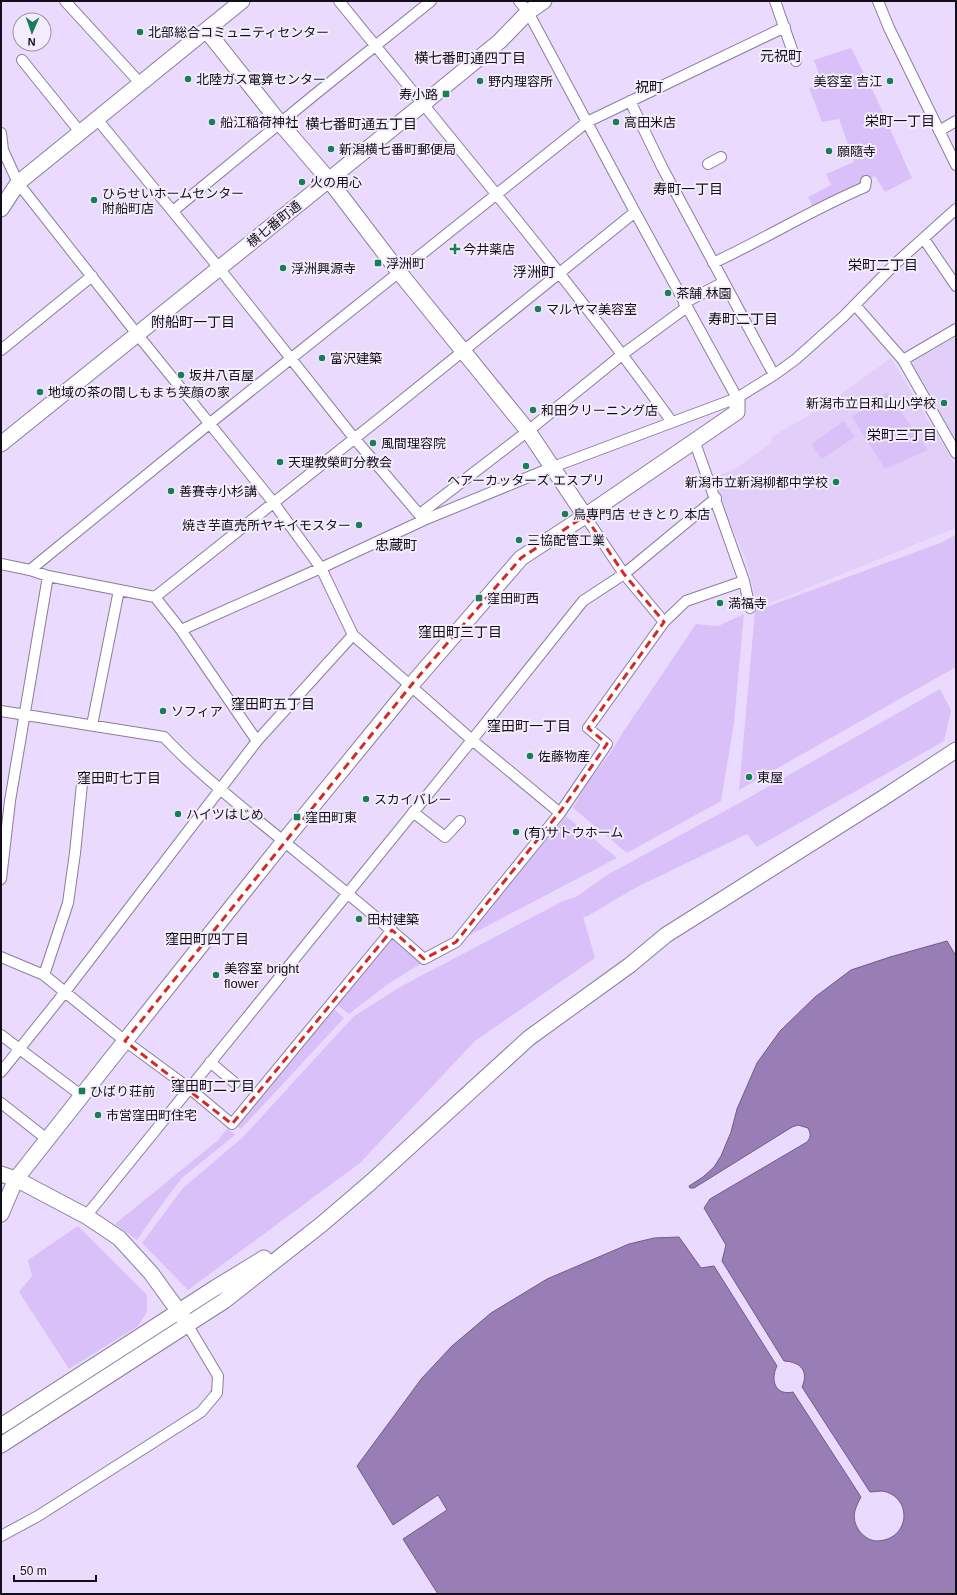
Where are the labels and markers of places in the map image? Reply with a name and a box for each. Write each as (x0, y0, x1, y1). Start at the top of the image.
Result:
place label: 北部総合コミュニティセンター (148, 25, 329, 40)
marker: 北部総合コミュニティセンター (135, 27, 145, 37)
place label: 北陸ガス電算センター (196, 72, 326, 87)
marker: 北陸ガス電算センター (183, 74, 193, 84)
place label: 野内理容所 (488, 74, 553, 89)
place label: 美容室 吉江 (813, 74, 882, 89)
marker: 野内理容所 (475, 76, 485, 86)
marker: 美容室 吉江 (885, 76, 895, 86)
place label: 寿小路 (399, 87, 438, 102)
marker: 寿小路 (441, 89, 451, 99)
place label: 船江稲荷神社 (220, 115, 298, 130)
place label: 高田米店 (624, 115, 676, 130)
marker: 船江稲荷神社 (207, 117, 217, 127)
marker: 高田米店 (611, 117, 621, 127)
place label: 新潟横七番町郵便局 (339, 142, 456, 157)
marker: 新潟横七番町郵便局 (326, 144, 336, 154)
place label: 願隨寺 (837, 144, 876, 159)
marker: 願隨寺 (824, 146, 834, 156)
place label: 火の用心 (310, 175, 362, 190)
marker: 火の用心 (297, 177, 307, 187)
place label: ひらせいホームセンター 附船町店 (102, 186, 244, 216)
marker: ひらせいホームセンター 附船町店 (89, 195, 99, 205)
place label: 今井薬店 (463, 242, 515, 257)
marker: 今井薬店 (450, 244, 460, 254)
place label: 浮洲町 (386, 256, 425, 271)
marker: 浮洲町 (373, 258, 383, 268)
place label: 浮洲興源寺 (291, 261, 356, 276)
marker: 浮洲興源寺 (278, 263, 288, 273)
place label: 茶舗 林園 (676, 286, 732, 301)
marker: 茶舗 林園 (663, 288, 673, 298)
place label: マルヤマ美容室 (546, 302, 637, 317)
marker: マルヤマ美容室 (533, 304, 543, 314)
place label: 富沢建築 (330, 351, 382, 366)
marker: 富沢建築 (317, 353, 327, 363)
place label: 坂井八百屋 (189, 368, 254, 383)
marker: 坂井八百屋 (176, 370, 186, 380)
place label: 地域の茶の間しもまち笑顔の家 (48, 385, 230, 400)
marker: 地域の茶の間しもまち笑顔の家 (35, 387, 45, 397)
place label: 新潟市立日和山小学校 (806, 396, 936, 411)
marker: 新潟市立日和山小学校 (939, 398, 949, 408)
place label: 和田クリーニング店 (541, 403, 658, 418)
marker: 和田クリーニング店 (528, 405, 538, 415)
place label: 風間理容院 (381, 436, 446, 451)
marker: 風間理容院 (368, 438, 378, 448)
place label: 天理教榮町分教会 (288, 455, 392, 470)
marker: 天理教榮町分教会 (275, 457, 285, 467)
marker: ヘアーカッターズ エスプリ (521, 461, 531, 471)
place label: ヘアーカッターズ エスプリ (447, 473, 605, 488)
place label: 新潟市立新潟柳都中学校 (685, 475, 828, 490)
marker: 新潟市立新潟柳都中学校 (831, 477, 841, 487)
place label: 善賽寺小杉講 (179, 484, 257, 499)
marker: 善賽寺小杉講 (166, 486, 176, 496)
place label: 鳥専門店 せきとり 本店 (573, 507, 710, 522)
marker: 鳥専門店 せきとり 本店 (560, 509, 570, 519)
place label: 焼き芋直売所ヤキイモスター (182, 518, 351, 533)
marker: 焼き芋直売所ヤキイモスター (354, 520, 364, 530)
place label: 三協配管工業 (527, 533, 605, 548)
marker: 三協配管工業 (514, 535, 524, 545)
place label: 窪田町西 (487, 591, 539, 606)
marker: 窪田町西 (474, 593, 484, 603)
place label: 満福寺 (728, 596, 767, 611)
marker: 満福寺 (715, 598, 725, 608)
place label: ソフィア (171, 704, 223, 719)
marker: ソフィア (158, 706, 168, 716)
place label: 佐藤物産 (538, 749, 590, 764)
marker: 佐藤物産 (525, 751, 535, 761)
place label: 東屋 (757, 770, 783, 785)
marker: 東屋 (744, 772, 754, 782)
place label: スカイバレー (374, 792, 452, 807)
marker: スカイバレー (361, 794, 371, 804)
place label: ハイツはじめ (186, 807, 264, 822)
marker: ハイツはじめ (173, 809, 183, 819)
place label: 窪田町東 (305, 810, 357, 825)
marker: 窪田町東 (292, 812, 302, 822)
place label: (有)サトウホーム (524, 825, 623, 840)
marker: (有)サトウホーム (511, 827, 521, 837)
place label: 田村建築 (367, 912, 419, 927)
marker: 田村建築 (354, 914, 364, 924)
place label: 美容室 bright flower (224, 961, 300, 991)
marker: 美容室 bright flower (211, 970, 221, 980)
place label: ひばり荘前 (90, 1084, 155, 1099)
marker: ひばり荘前 (77, 1086, 87, 1096)
place label: 市営窪田町住宅 (106, 1108, 197, 1123)
marker: 市営窪田町住宅 (93, 1110, 103, 1120)

